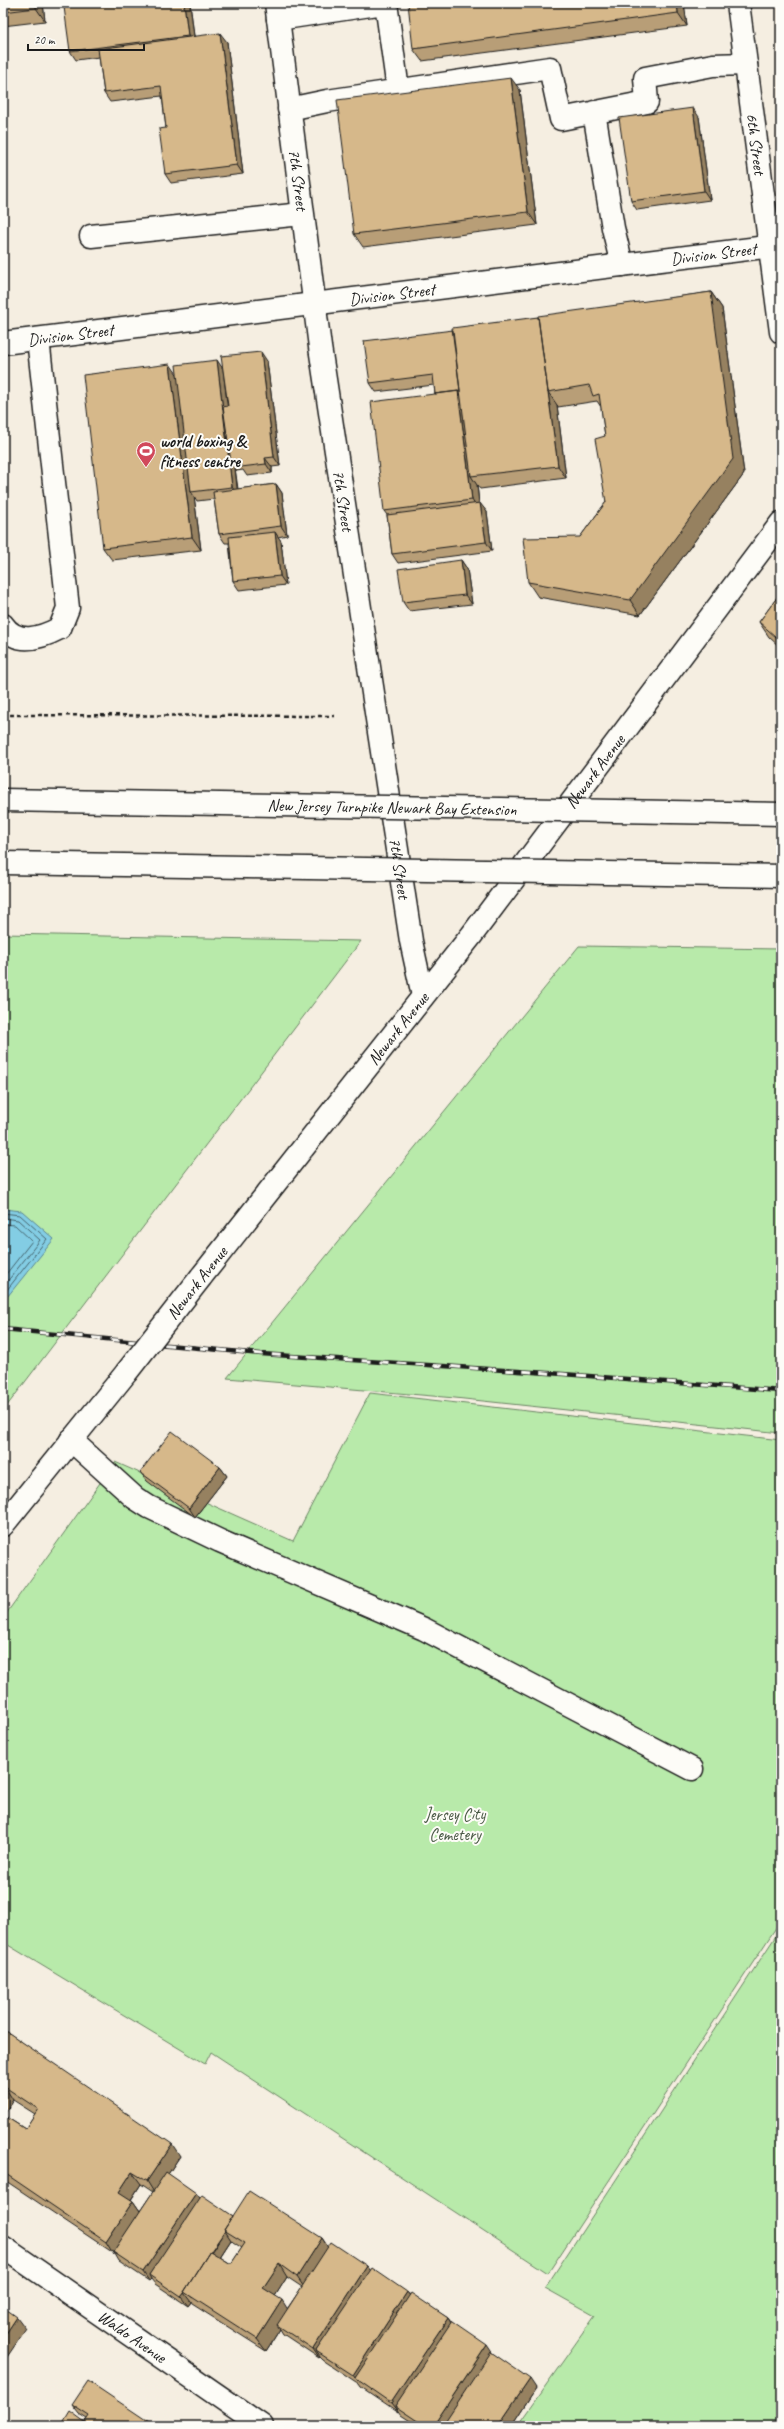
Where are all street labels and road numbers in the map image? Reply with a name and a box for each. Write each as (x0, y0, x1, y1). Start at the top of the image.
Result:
street label: 6th Street (742, 112, 771, 178)
street label: 7th Street (284, 148, 313, 214)
street label: Division Street (669, 237, 760, 269)
street label: Division Street (348, 278, 438, 310)
street label: Division Street (26, 318, 117, 350)
street label: 7th Street (328, 468, 359, 535)
street label: Newark Avenue (560, 729, 630, 812)
street label: New Jersey Turnpike Newark Bay Extension (267, 794, 517, 820)
street label: 7th Street (385, 836, 415, 903)
street label: Newark Avenue (363, 987, 434, 1069)
street label: Newark Avenue (162, 1241, 233, 1324)
street label: Waldo Avenue (94, 2305, 172, 2368)

